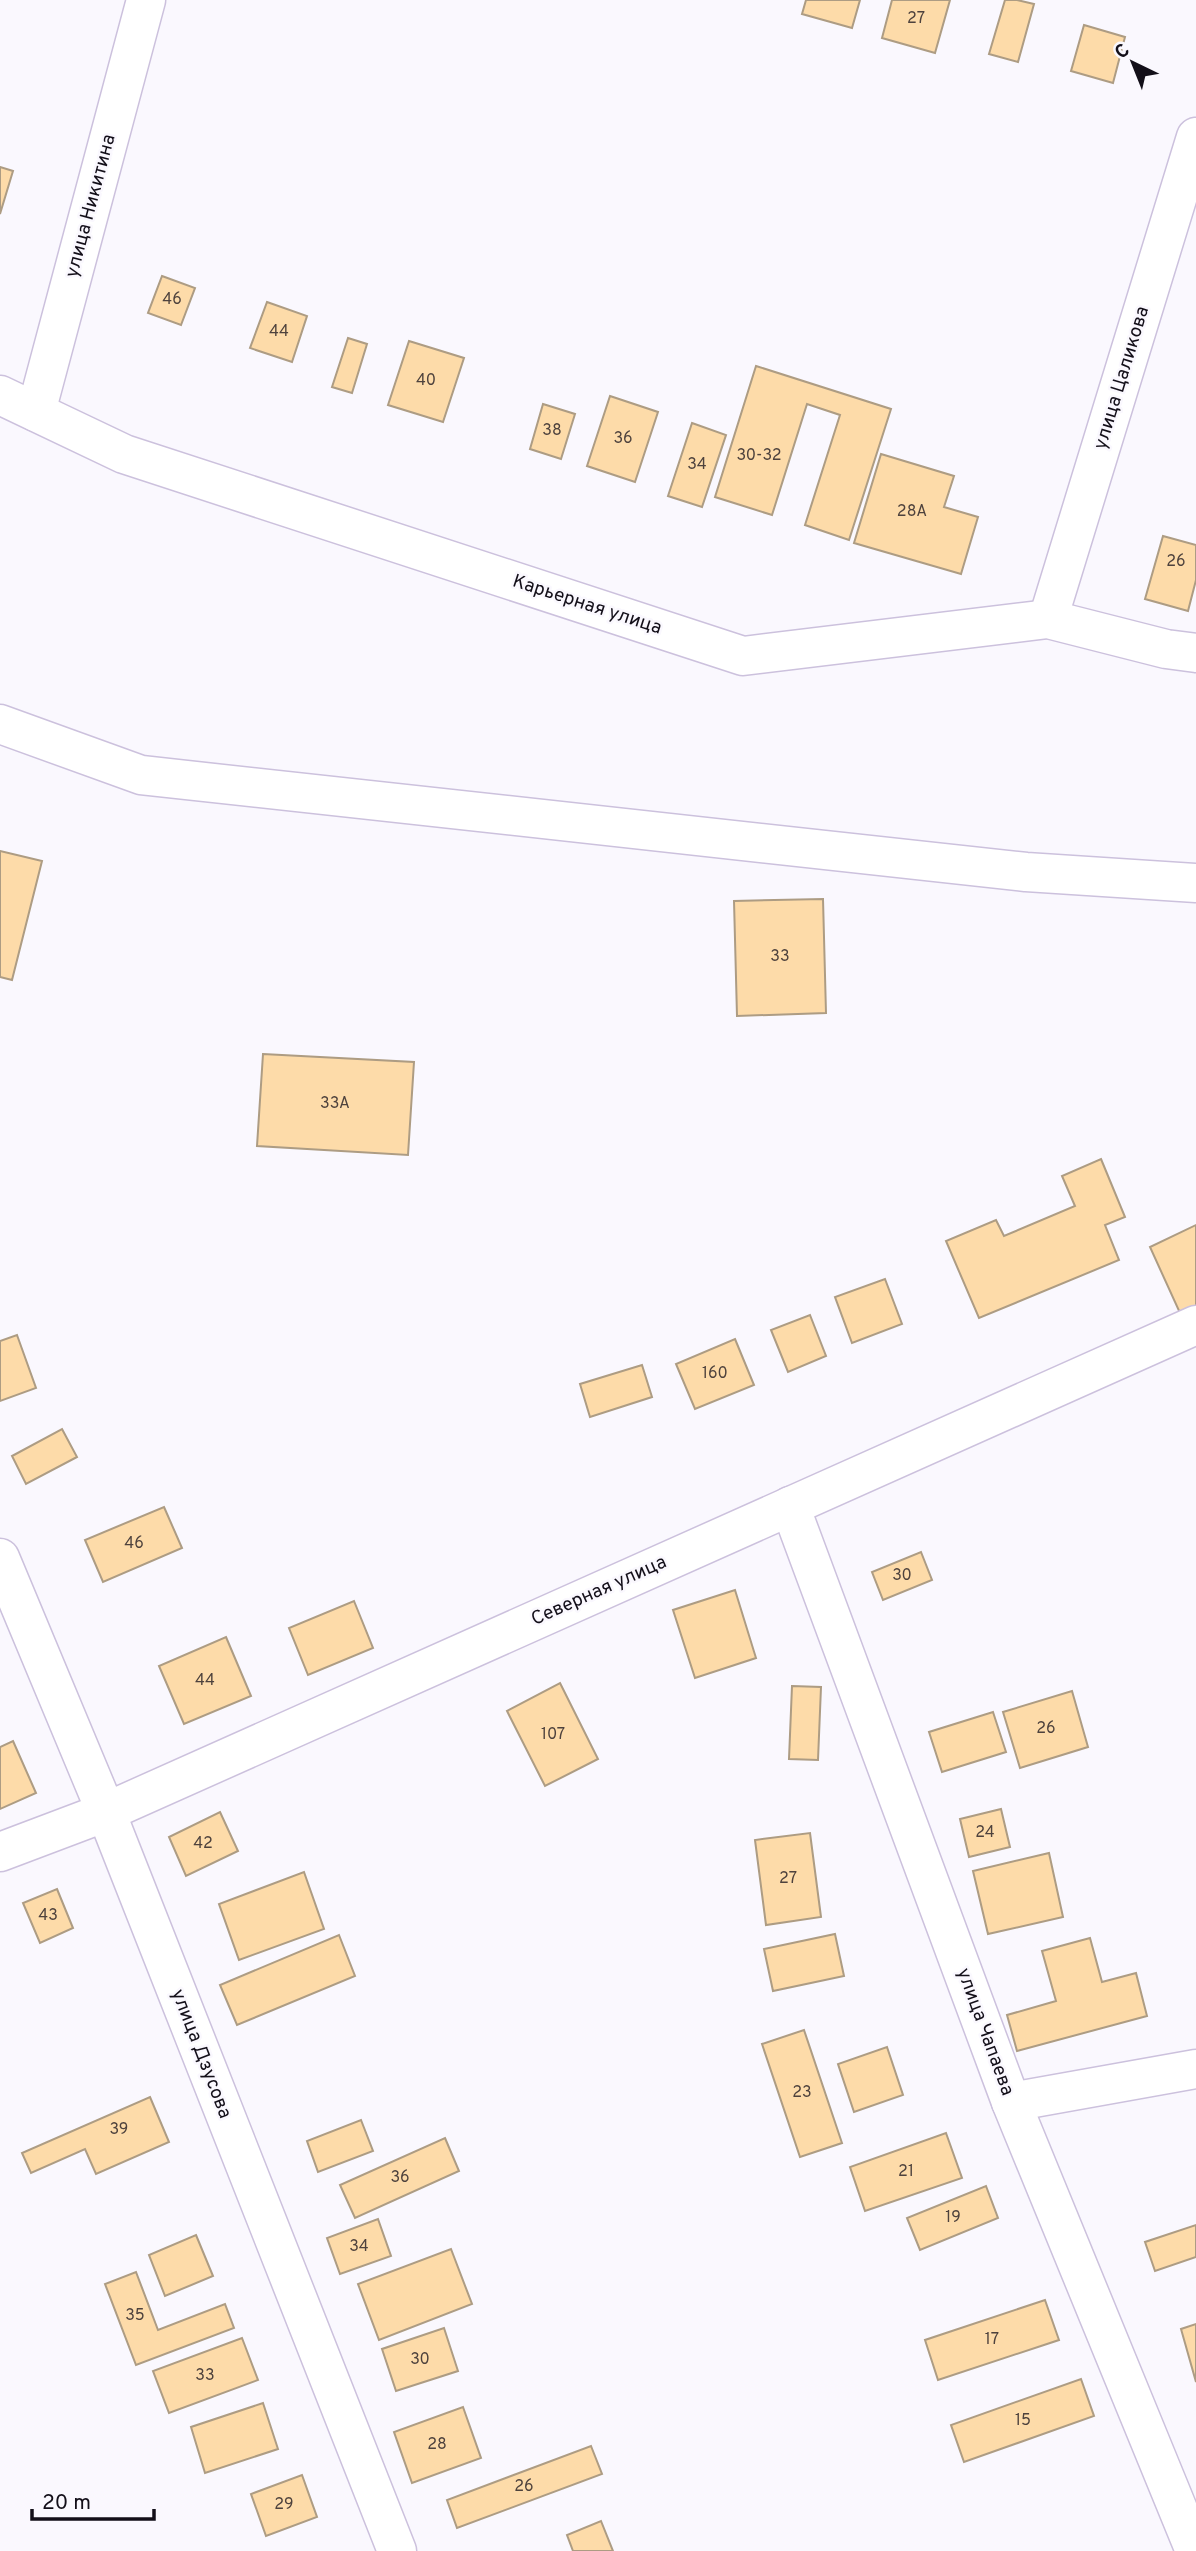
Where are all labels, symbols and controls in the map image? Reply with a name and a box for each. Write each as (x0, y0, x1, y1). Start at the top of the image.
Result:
house number: 27 (907, 9, 925, 29)
north arrow (1098, 28, 1168, 98)
text: С (1110, 39, 1135, 65)
street label: улица Никитина (60, 132, 122, 280)
house number: 46 (162, 290, 182, 310)
street label: улица Цаликова (1089, 304, 1155, 452)
house number: 44 (269, 322, 289, 342)
house number: 40 (416, 371, 436, 391)
house number: 38 (542, 421, 562, 441)
house number: 36 (613, 429, 633, 449)
house number: 30-32 (736, 446, 782, 466)
house number: 34 (687, 455, 707, 475)
house number: 28А (897, 502, 927, 522)
house number: 26 (1166, 552, 1186, 572)
street label: Карьерная улица (509, 570, 665, 640)
house number: 33 (770, 947, 790, 967)
house number: 33А (320, 1094, 350, 1114)
house number: 160 (702, 1364, 728, 1384)
house number: 46 (124, 1534, 144, 1554)
street label: Северная улица (528, 1550, 670, 1632)
house number: 30 (892, 1566, 912, 1586)
house number: 44 (195, 1671, 215, 1691)
house number: 26 (1036, 1719, 1056, 1739)
house number: 107 (541, 1725, 565, 1745)
house number: 24 (975, 1823, 995, 1843)
house number: 42 (193, 1834, 213, 1854)
house number: 27 (779, 1869, 797, 1889)
house number: 43 (38, 1906, 58, 1926)
street label: улица Чапаева (951, 1965, 1019, 2099)
street label: улица Дзусова (165, 1986, 237, 2122)
house number: 23 (792, 2083, 812, 2103)
house number: 39 (110, 2120, 128, 2140)
house number: 21 (898, 2162, 914, 2182)
house number: 36 (390, 2168, 410, 2188)
house number: 19 (945, 2208, 961, 2228)
house number: 34 (349, 2237, 369, 2257)
house number: 35 (125, 2306, 145, 2326)
house number: 17 (985, 2330, 999, 2350)
house number: 30 (410, 2350, 430, 2370)
house number: 33 (195, 2366, 215, 2386)
house number: 15 (1015, 2411, 1031, 2431)
house number: 28 (427, 2435, 447, 2455)
house number: 26 (514, 2477, 534, 2497)
scale bar (32, 2478, 154, 2522)
text: 20 m (42, 2490, 91, 2517)
house number: 29 (274, 2495, 294, 2515)

